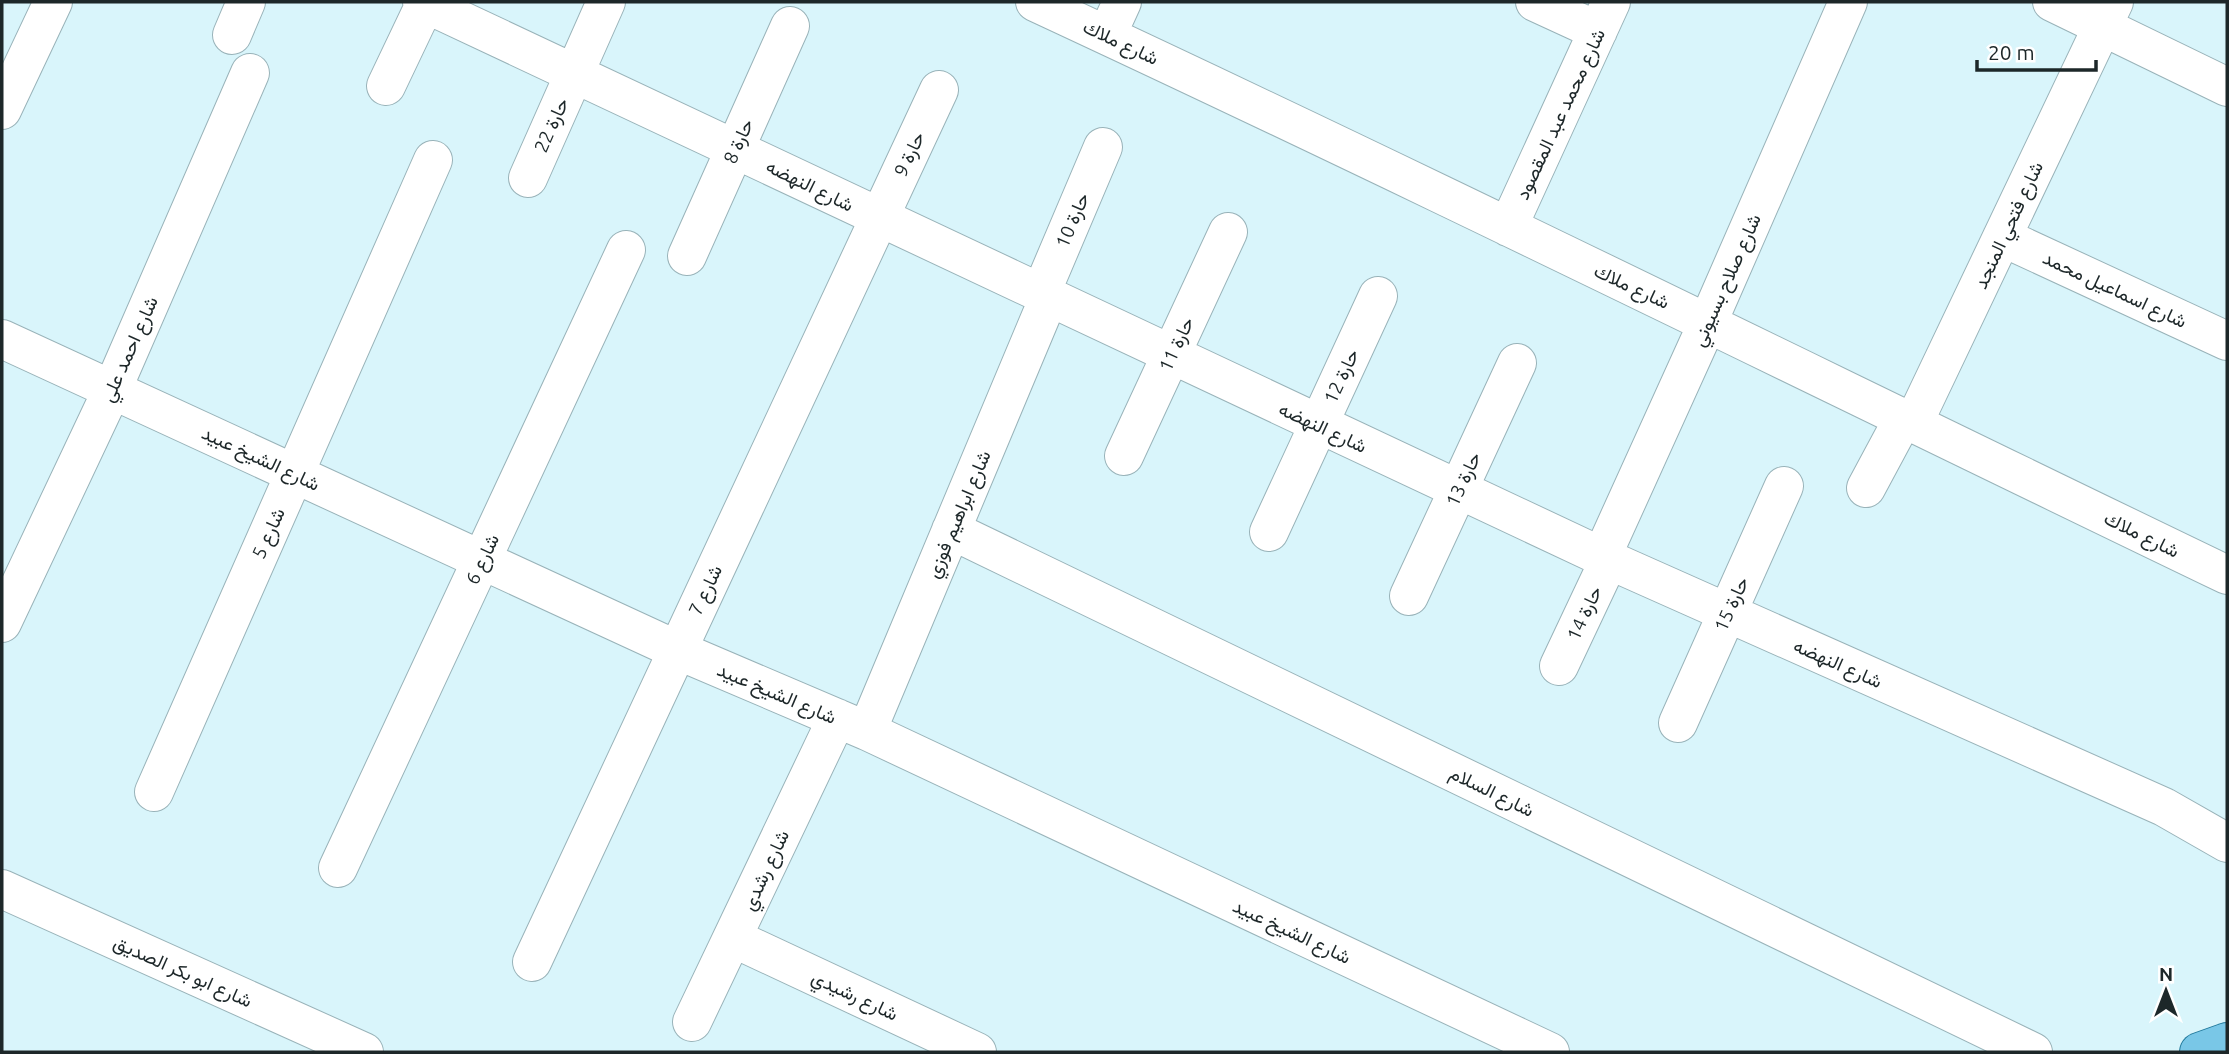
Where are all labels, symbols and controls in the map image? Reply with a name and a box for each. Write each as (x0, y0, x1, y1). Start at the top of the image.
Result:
street label: شارع ملاك (1079, 15, 1162, 71)
street label: شارع محمد عبد المقصود (1511, 25, 1611, 204)
scale bar (1977, 28, 2096, 72)
text: 20 m (1988, 40, 2035, 64)
street label: حارة 22 (529, 94, 574, 156)
street label: حارة 8 (718, 115, 758, 167)
street label: حارة 9 (889, 128, 930, 180)
street label: شارع النهضه (762, 154, 857, 217)
street label: شارع فتحي المنجد (1969, 158, 2052, 294)
street label: حارة 10 (1051, 189, 1094, 251)
street label: شارع صلاح بسيوني (1687, 210, 1770, 352)
street label: شارع اسماعيل محمد (2039, 246, 2191, 334)
street label: شارع ملاك (1590, 259, 1673, 315)
street label: شارع احمد علي (96, 293, 167, 407)
street label: حارة 11 (1154, 313, 1199, 375)
street label: حارة 12 (1319, 345, 1364, 407)
street label: شارع النهضه (1275, 397, 1370, 459)
street label: شارع الشيخ عبيد (197, 421, 323, 498)
street label: شارع ابراهيم فوزي (921, 447, 999, 583)
street label: حارة 13 (1441, 448, 1486, 510)
street label: شارع 5 (247, 504, 291, 563)
street label: شارع ملاك (2100, 506, 2183, 563)
street label: شارع 6 (461, 530, 505, 589)
street label: شارع 7 (684, 561, 728, 620)
street label: حارة 15 (1709, 573, 1754, 635)
street label: حارة 14 (1562, 582, 1607, 644)
street label: شارع النهضه (1790, 634, 1886, 694)
street label: شارع الشيخ عبيد (713, 658, 840, 731)
street label: شارع السلام (1445, 761, 1538, 823)
street label: شارع رشدي (737, 826, 798, 916)
street label: شارع الشيخ عبيد (1228, 894, 1354, 971)
street label: شارع ابو بكر الصديق (110, 931, 256, 1013)
north arrow (2131, 956, 2201, 1026)
text: N (2159, 963, 2173, 985)
street label: شارع رشيدي (806, 965, 902, 1029)

